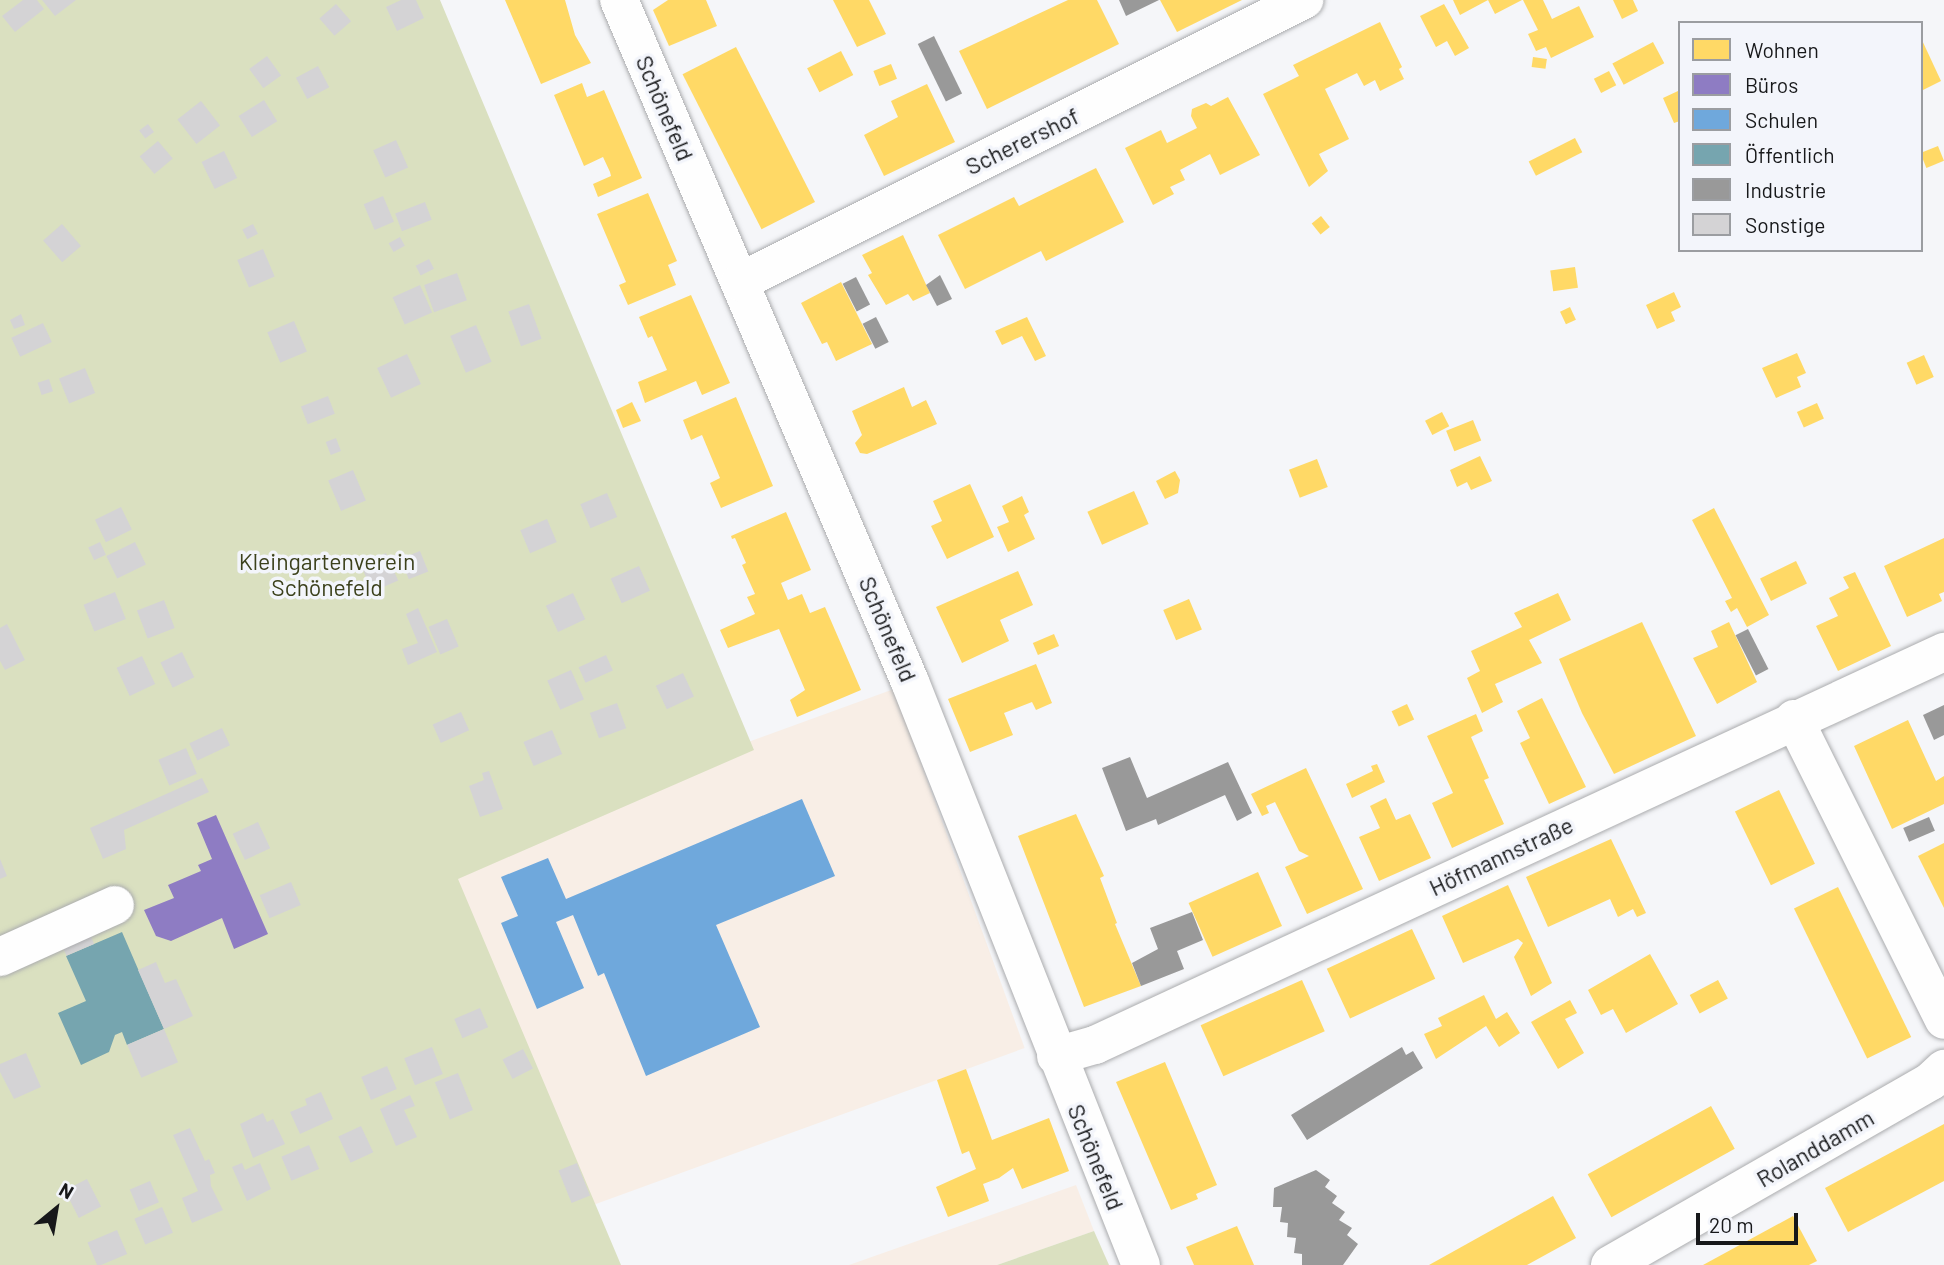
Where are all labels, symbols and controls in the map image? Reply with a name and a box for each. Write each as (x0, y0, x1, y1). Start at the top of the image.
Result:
legend (1678, 21, 1923, 252)
text: Wohnen (1745, 37, 1819, 62)
street label: Schönefeld (631, 51, 699, 165)
text: Büros (1745, 72, 1798, 97)
street label: Scherershof (961, 102, 1083, 180)
text: Schulen (1745, 107, 1818, 132)
text: Öffentlich (1745, 142, 1835, 167)
text: Industrie (1745, 177, 1826, 202)
text: Sonstige (1745, 212, 1826, 237)
park label: Kleingartenverein Schönefeld (239, 547, 415, 601)
street label: Schönefeld (854, 572, 922, 686)
street label: Höfmannstraße (1425, 811, 1577, 901)
street label: Schönefeld (1062, 1100, 1130, 1214)
street label: Rolanddamm (1751, 1103, 1879, 1193)
north arrow (21, 1174, 91, 1244)
text: N (56, 1177, 78, 1203)
scale bar (1699, 1198, 1800, 1242)
text: 20 m (1709, 1212, 1754, 1237)

